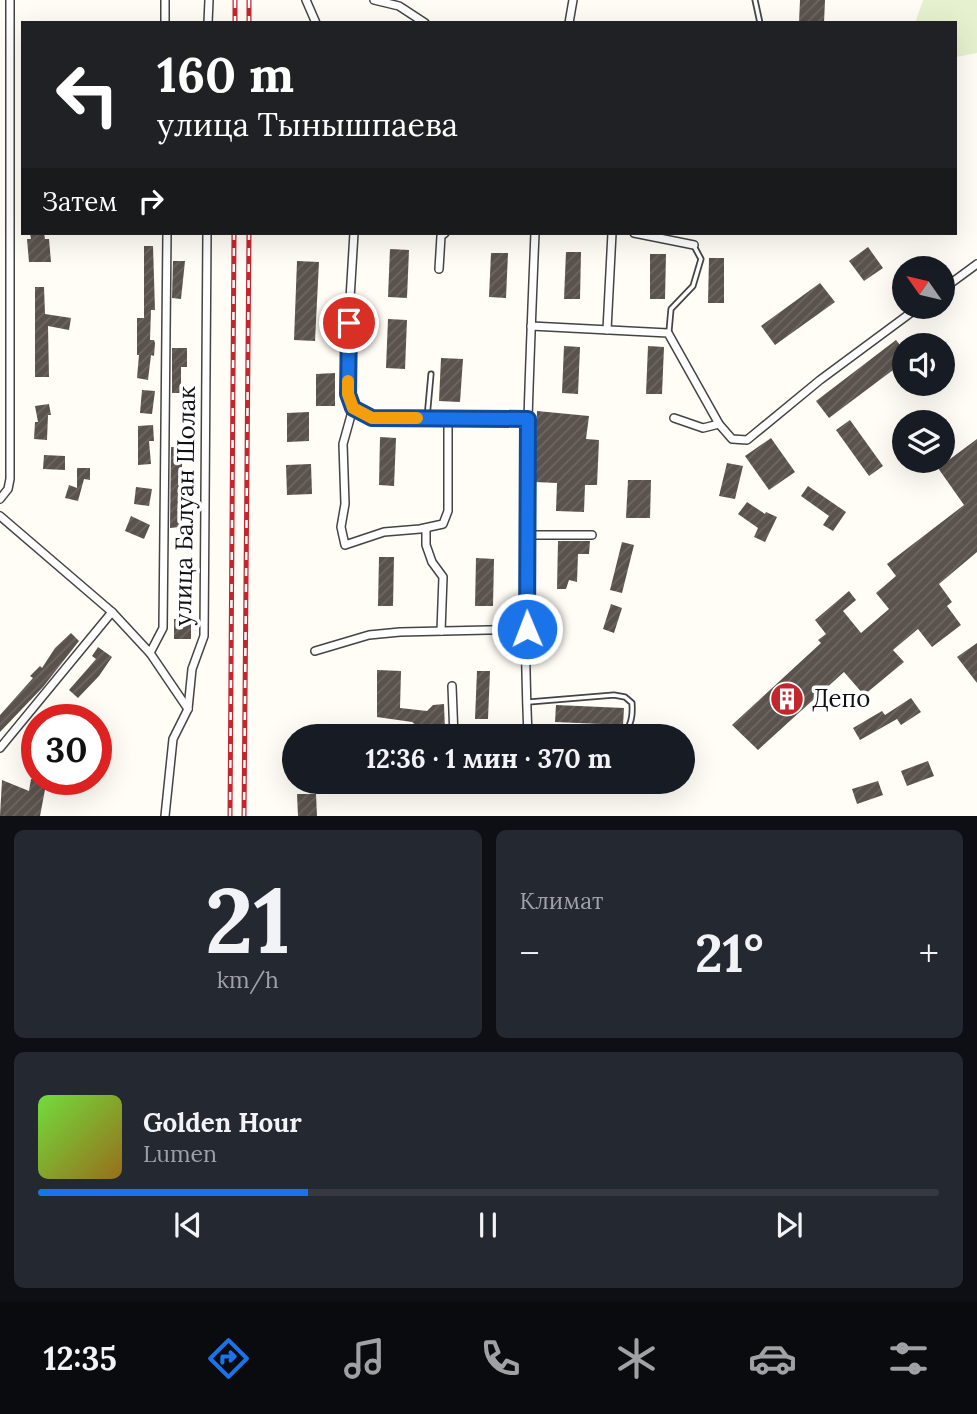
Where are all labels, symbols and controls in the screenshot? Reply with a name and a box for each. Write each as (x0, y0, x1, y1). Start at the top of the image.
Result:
text: 160 m (157, 43, 294, 105)
icon: left (42, 49, 133, 140)
text: улица Тынышпаева (157, 104, 458, 145)
icon: right (132, 182, 170, 220)
text: Затем (42, 185, 118, 218)
north arrow (892, 256, 956, 318)
map controls (892, 256, 955, 473)
pin (319, 293, 379, 353)
icon: arrive (330, 304, 368, 342)
button: sound (892, 333, 955, 396)
street label: улица Балуан Шолак (167, 386, 202, 626)
button: layers (892, 410, 955, 473)
position arrow (490, 592, 564, 666)
building icon: Депо (768, 680, 806, 718)
place label: Депо (812, 683, 870, 714)
speed limit sign: 30 (21, 704, 112, 795)
text: 12:36 · 1 мин · 370 m (365, 742, 612, 775)
text: 21 (205, 861, 290, 978)
text: Климат (520, 886, 603, 915)
text: 21° (695, 920, 764, 986)
text: − (520, 929, 540, 977)
text: + (919, 929, 939, 977)
text: km/h (217, 965, 279, 994)
text: Golden Hour (143, 1106, 302, 1139)
text: Lumen (143, 1139, 217, 1168)
icon: previous (169, 1206, 207, 1244)
icon: pause (469, 1206, 507, 1244)
icon: next (770, 1206, 808, 1244)
icon: directions (204, 1334, 253, 1383)
icon: music (340, 1334, 389, 1383)
icon: phone (476, 1334, 525, 1383)
icon: climate (612, 1334, 661, 1383)
icon: car (748, 1334, 797, 1383)
icon: filters (884, 1334, 933, 1383)
text: 12:35 (44, 1338, 117, 1379)

